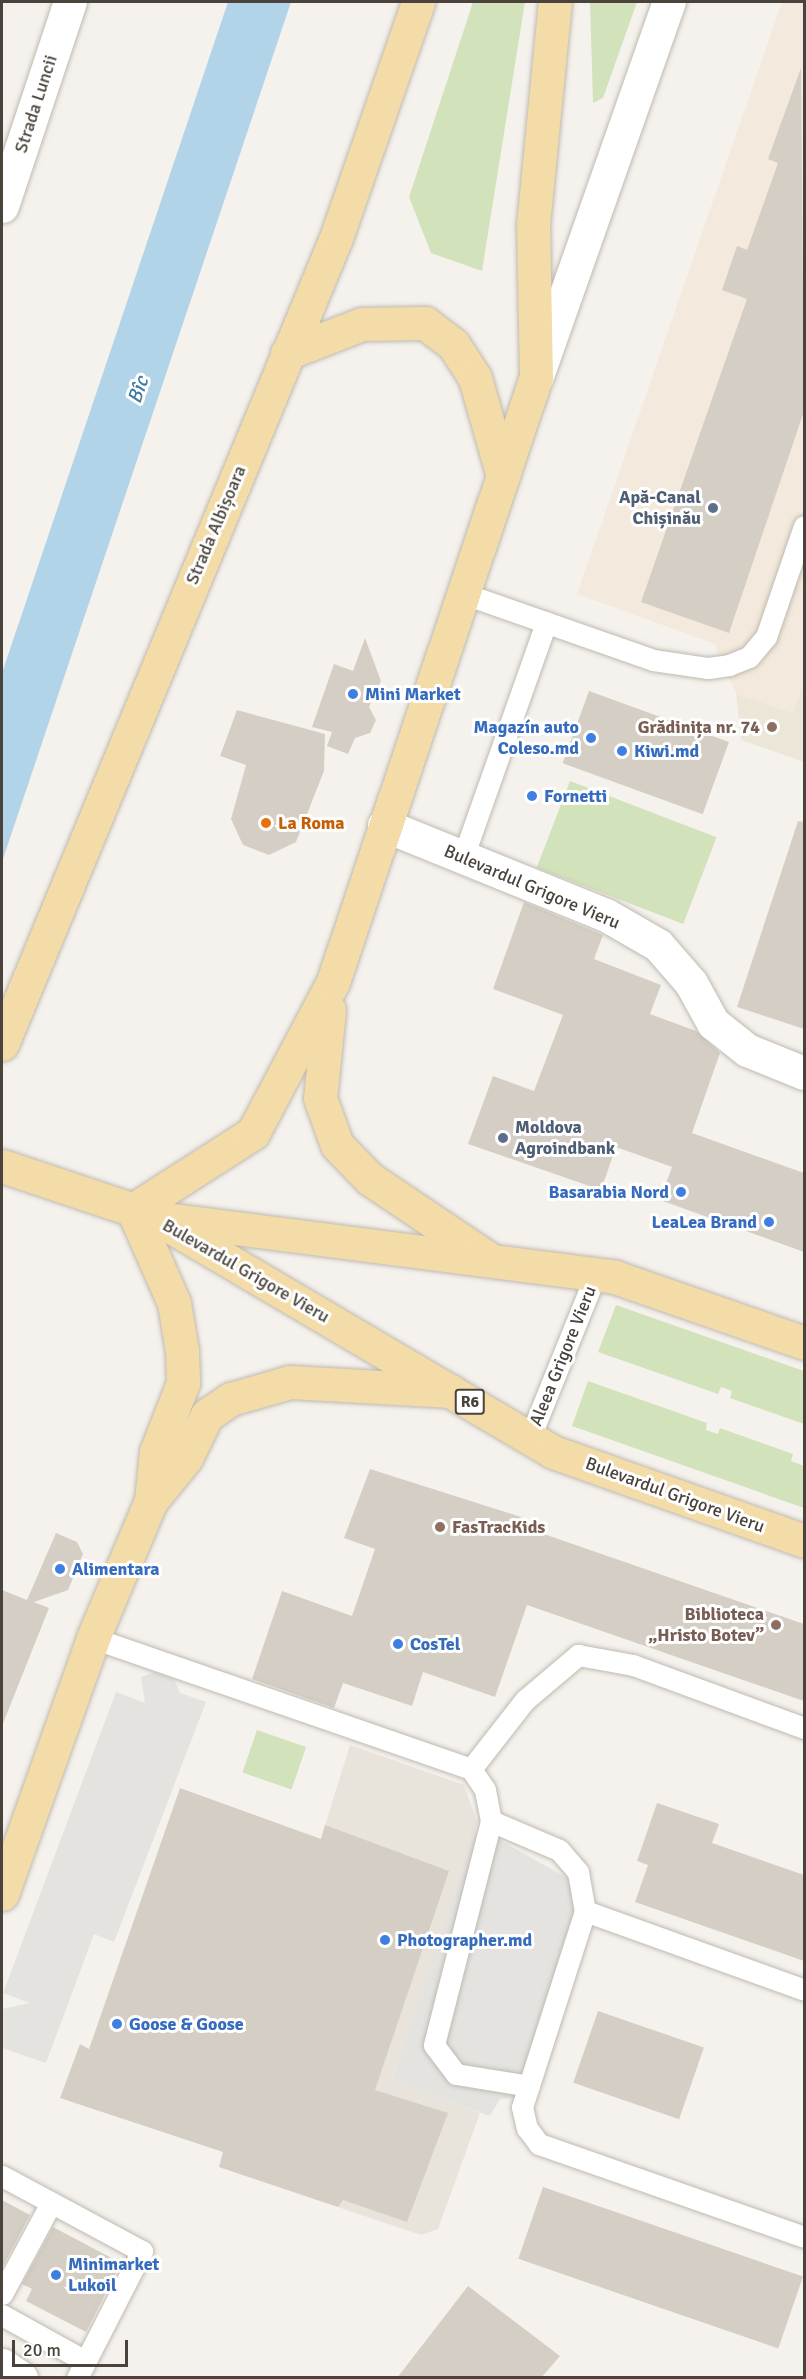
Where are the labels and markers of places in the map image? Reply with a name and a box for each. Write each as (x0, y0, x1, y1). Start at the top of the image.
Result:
place label: Apă-Canal Chișinău (619, 487, 701, 530)
marker: Apă-Canal Chișinău (706, 501, 720, 515)
place label: Mini Market (365, 683, 461, 705)
marker: Mini Market (346, 687, 360, 701)
place label: Grădinița nr. 74 (638, 716, 760, 738)
place label: Magazín auto Coleso.md (474, 717, 579, 760)
marker: Grădinița nr. 74 (765, 720, 779, 734)
marker: Magazín auto Coleso.md (584, 731, 598, 745)
place label: Kiwi.md (634, 740, 699, 762)
marker: Kiwi.md (615, 744, 629, 758)
place label: Fornetti (544, 785, 607, 807)
marker: Fornetti (525, 789, 539, 803)
place label: La Roma (278, 812, 345, 834)
marker: La Roma (259, 816, 273, 830)
place label: Moldova Agroindbank (515, 1117, 615, 1160)
marker: Moldova Agroindbank (496, 1131, 510, 1145)
place label: Basarabia Nord (549, 1181, 669, 1203)
marker: Basarabia Nord (674, 1185, 688, 1199)
place label: LeaLea Brand (652, 1211, 757, 1233)
marker: LeaLea Brand (762, 1215, 776, 1229)
place label: FasTracKids (452, 1516, 545, 1538)
marker: FasTracKids (433, 1520, 447, 1534)
place label: Alimentara (72, 1558, 160, 1580)
marker: Alimentara (53, 1562, 67, 1576)
place label: Biblioteca „Hristo Botev” (648, 1604, 764, 1646)
marker: Biblioteca „Hristo Botev” (769, 1618, 783, 1632)
place label: CosTel (410, 1633, 460, 1655)
marker: CosTel (391, 1637, 405, 1651)
place label: Photographer.md (397, 1929, 532, 1951)
marker: Photographer.md (378, 1933, 392, 1947)
place label: Goose & Goose (129, 2013, 244, 2035)
marker: Goose & Goose (110, 2017, 124, 2031)
place label: Minimarket Lukoil (68, 2254, 159, 2296)
marker: Minimarket Lukoil (49, 2268, 63, 2282)

